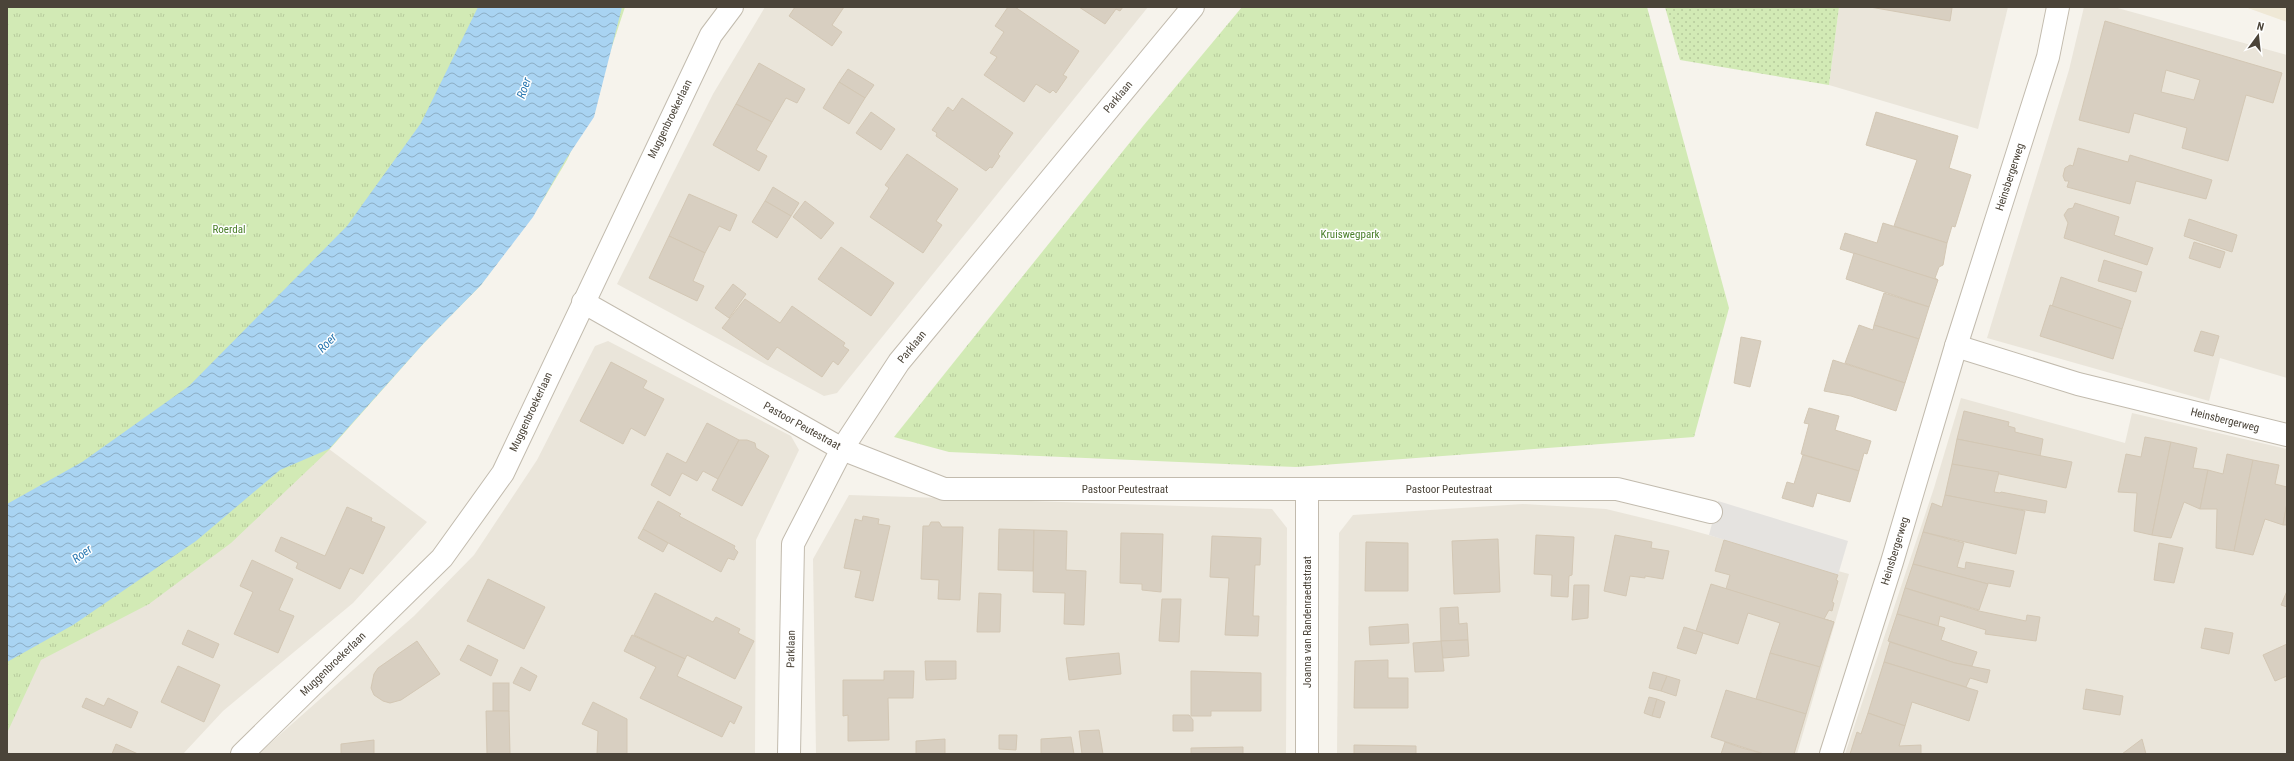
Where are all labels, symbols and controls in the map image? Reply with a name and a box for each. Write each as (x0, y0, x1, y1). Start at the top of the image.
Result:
north arrow (2238, 16, 2278, 56)
text: N (2256, 20, 2266, 34)
water label: Roer (514, 75, 534, 100)
street label: Muggenbroekerlaan (645, 77, 695, 161)
street label: Parklaan (1101, 78, 1135, 116)
street label: Heinsbergerweg (1993, 141, 2027, 213)
park label: Roerdal (212, 223, 246, 236)
park label: Kruiswegpark (1321, 228, 1380, 241)
street label: Parklaan (895, 328, 929, 366)
water label: Roer (315, 330, 340, 355)
street label: Muggenbroekerlaan (507, 370, 555, 454)
street label: Pastoor Peutestraat (761, 399, 843, 453)
street label: Heinsbergerweg (2189, 405, 2261, 435)
street label: Pastoor Peutestraat (1082, 483, 1168, 496)
street label: Pastoor Peutestraat (1406, 483, 1492, 496)
street label: Heinsbergerweg (1878, 515, 1912, 587)
water label: Roer (69, 542, 95, 566)
street label: Joanna van Randenraedtstraat (1301, 556, 1314, 688)
street label: Muggenbroekerlaan (298, 629, 368, 699)
street label: Parklaan (784, 630, 798, 668)

